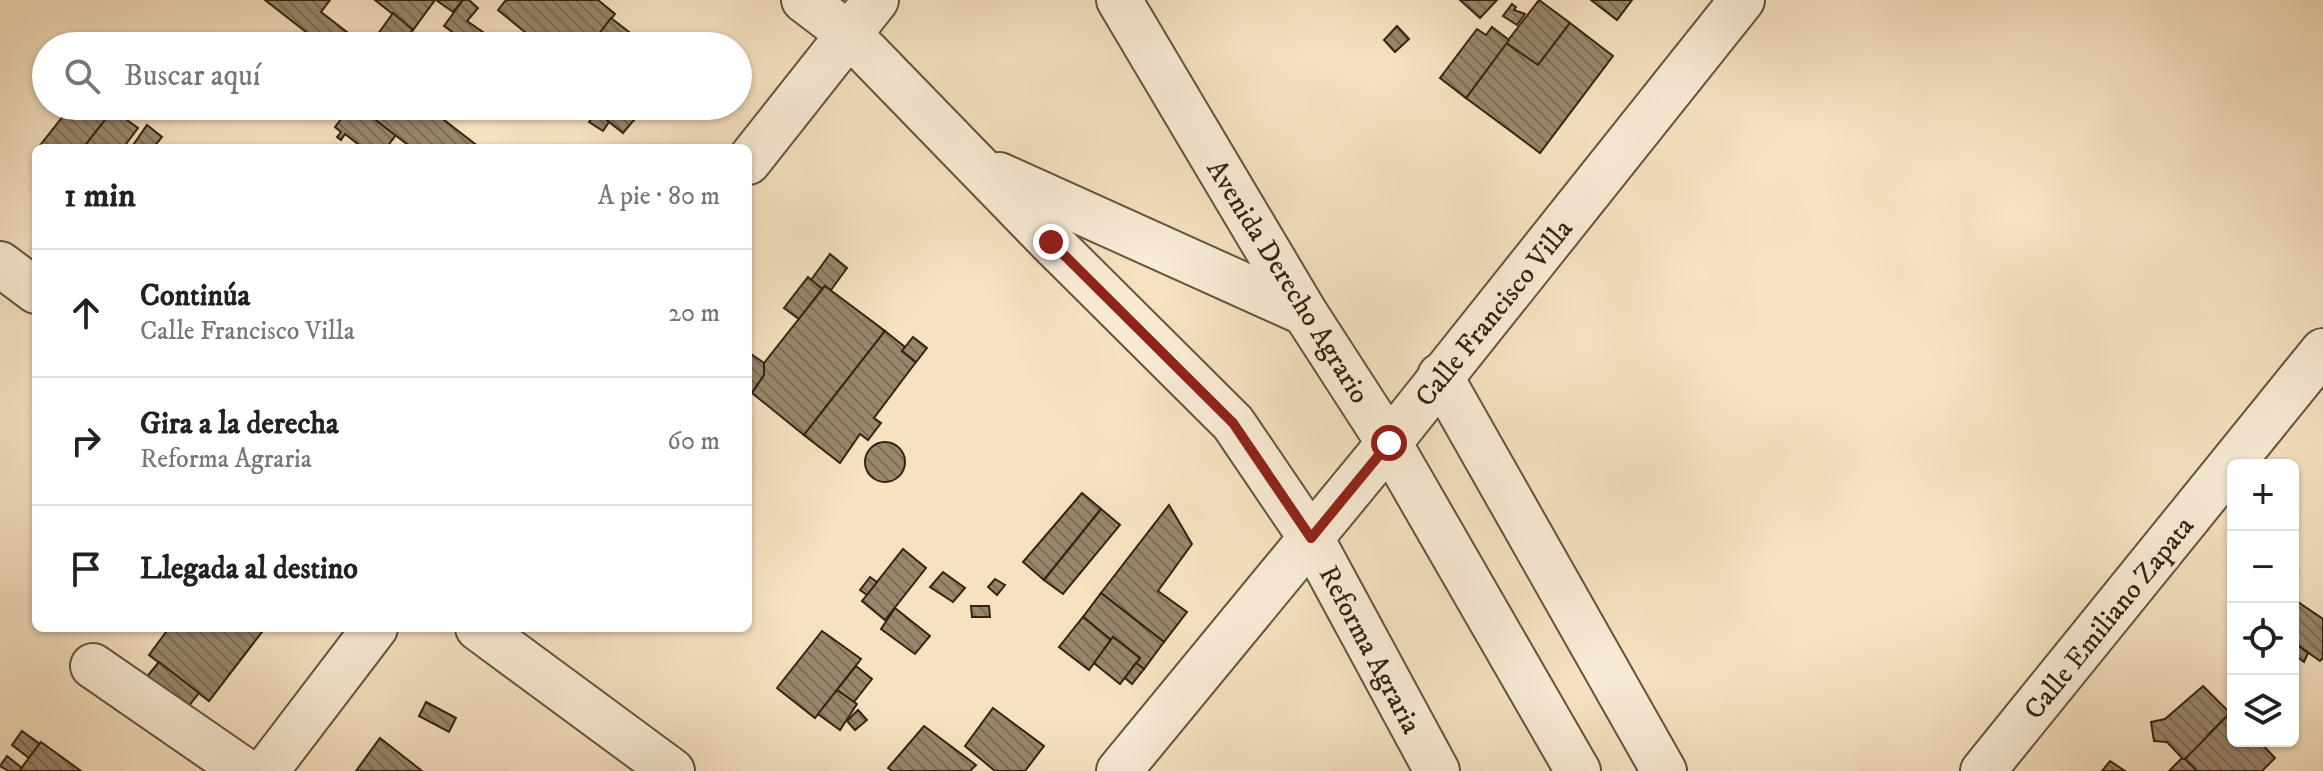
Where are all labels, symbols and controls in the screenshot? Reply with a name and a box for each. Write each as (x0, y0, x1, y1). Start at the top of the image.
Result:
search box (32, 32, 752, 120)
icon: search (60, 54, 104, 98)
text: Buscar aquí (124, 58, 261, 95)
street label: Avenida Derecho Agrario (1199, 154, 1377, 410)
text: 1 min (64, 175, 136, 217)
text: A pie · 80 m (598, 180, 720, 213)
street label: Calle Francisco Villa (1408, 212, 1581, 414)
route end (1033, 224, 1069, 260)
text: Continúa (140, 278, 250, 315)
icon: ahead (64, 291, 108, 335)
text: 20 m (668, 297, 720, 330)
text: Calle Francisco Villa (140, 315, 355, 348)
text: Gira a la derecha (140, 406, 339, 443)
icon: right (64, 419, 108, 463)
text: 60 m (667, 425, 720, 458)
route start (1371, 425, 1407, 461)
text: Reforma Agraria (140, 443, 312, 476)
map controls (2227, 459, 2299, 747)
button: + (2227, 459, 2299, 531)
street label: Calle Emiliano Zapata (2016, 509, 2202, 727)
button: − (2227, 531, 2299, 603)
icon: arrive (64, 547, 108, 591)
text: Llegada al destino (140, 551, 358, 588)
street label: Reforma Agraria (1311, 560, 1429, 740)
button: locate (2227, 603, 2299, 675)
button: layers (2227, 675, 2299, 747)

